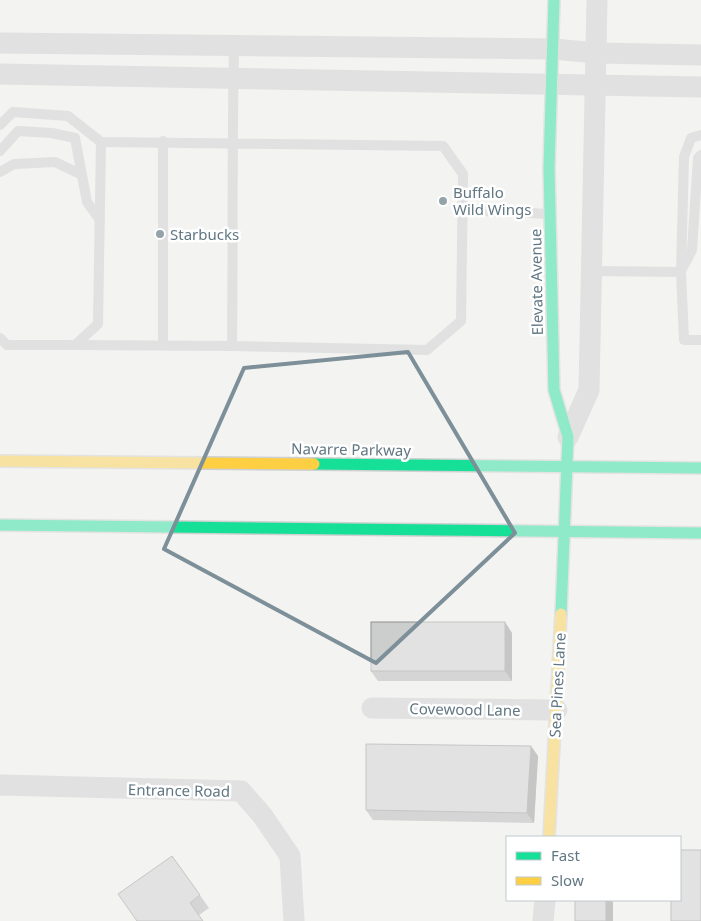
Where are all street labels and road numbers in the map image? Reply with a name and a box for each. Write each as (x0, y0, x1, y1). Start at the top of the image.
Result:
street label: Elevate Avenue (525, 228, 547, 336)
street label: Navarre Parkway (291, 438, 411, 460)
street label: Sea Pines Lane (544, 632, 570, 738)
street label: Covewood Lane (409, 698, 521, 720)
street label: Entrance Road (128, 779, 230, 801)

